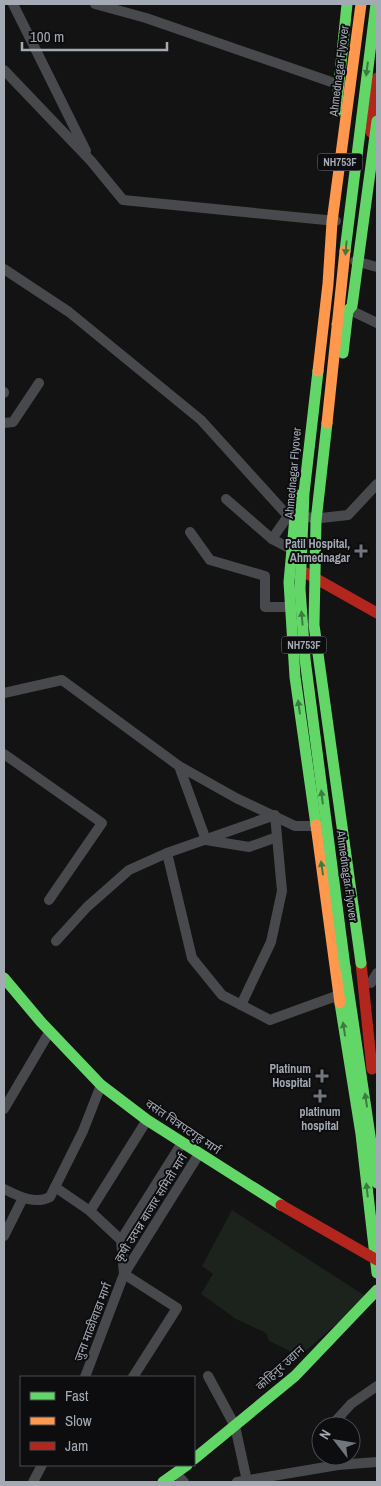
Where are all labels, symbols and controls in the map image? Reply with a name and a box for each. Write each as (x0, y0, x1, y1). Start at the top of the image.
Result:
scale bar (22, 20, 168, 52)
street label: Ahmednagar Flyover (325, 24, 353, 118)
text: 100 m (30, 26, 64, 47)
one-way arrow (363, 62, 371, 78)
road number: NH753F (318, 154, 362, 170)
one-way arrow (342, 240, 350, 256)
street label: Ahmednagar Flyover (281, 426, 305, 520)
place label: Patil Hospital, Ahmednagar (285, 536, 350, 566)
marker: Patil Hospital, Ahmednagar (354, 544, 368, 558)
one-way arrow (298, 610, 306, 626)
road number: NH753F (282, 636, 326, 654)
one-way arrow (295, 699, 303, 715)
one-way arrow (318, 789, 326, 805)
street label: Ahmednagar Flyover (333, 829, 361, 923)
one-way arrow (318, 860, 326, 876)
one-way arrow (340, 1020, 348, 1036)
place label: Platinum Hospital (269, 1061, 311, 1091)
marker: Platinum Hospital (315, 1069, 329, 1083)
marker: platinum hospital (313, 1089, 327, 1103)
one-way arrow (361, 1092, 369, 1108)
street label: वसंत चित्रपटगृह मार्ग (142, 1096, 225, 1159)
place label: platinum hospital (299, 1104, 341, 1134)
street label: कृषी उत्पन्न बाजार समिती मार्ग (111, 1150, 192, 1265)
one-way arrow (363, 1181, 371, 1197)
street label: जुना माळीवाडा मार्ग (71, 1279, 116, 1364)
street label: कोहिनुर उद्यान (252, 1342, 308, 1394)
legend (20, 1376, 195, 1466)
text: Fast (65, 1385, 89, 1406)
text: Slow (65, 1410, 92, 1431)
north arrow (311, 1416, 361, 1466)
text: N (315, 1426, 335, 1442)
text: Jam (65, 1435, 88, 1456)

